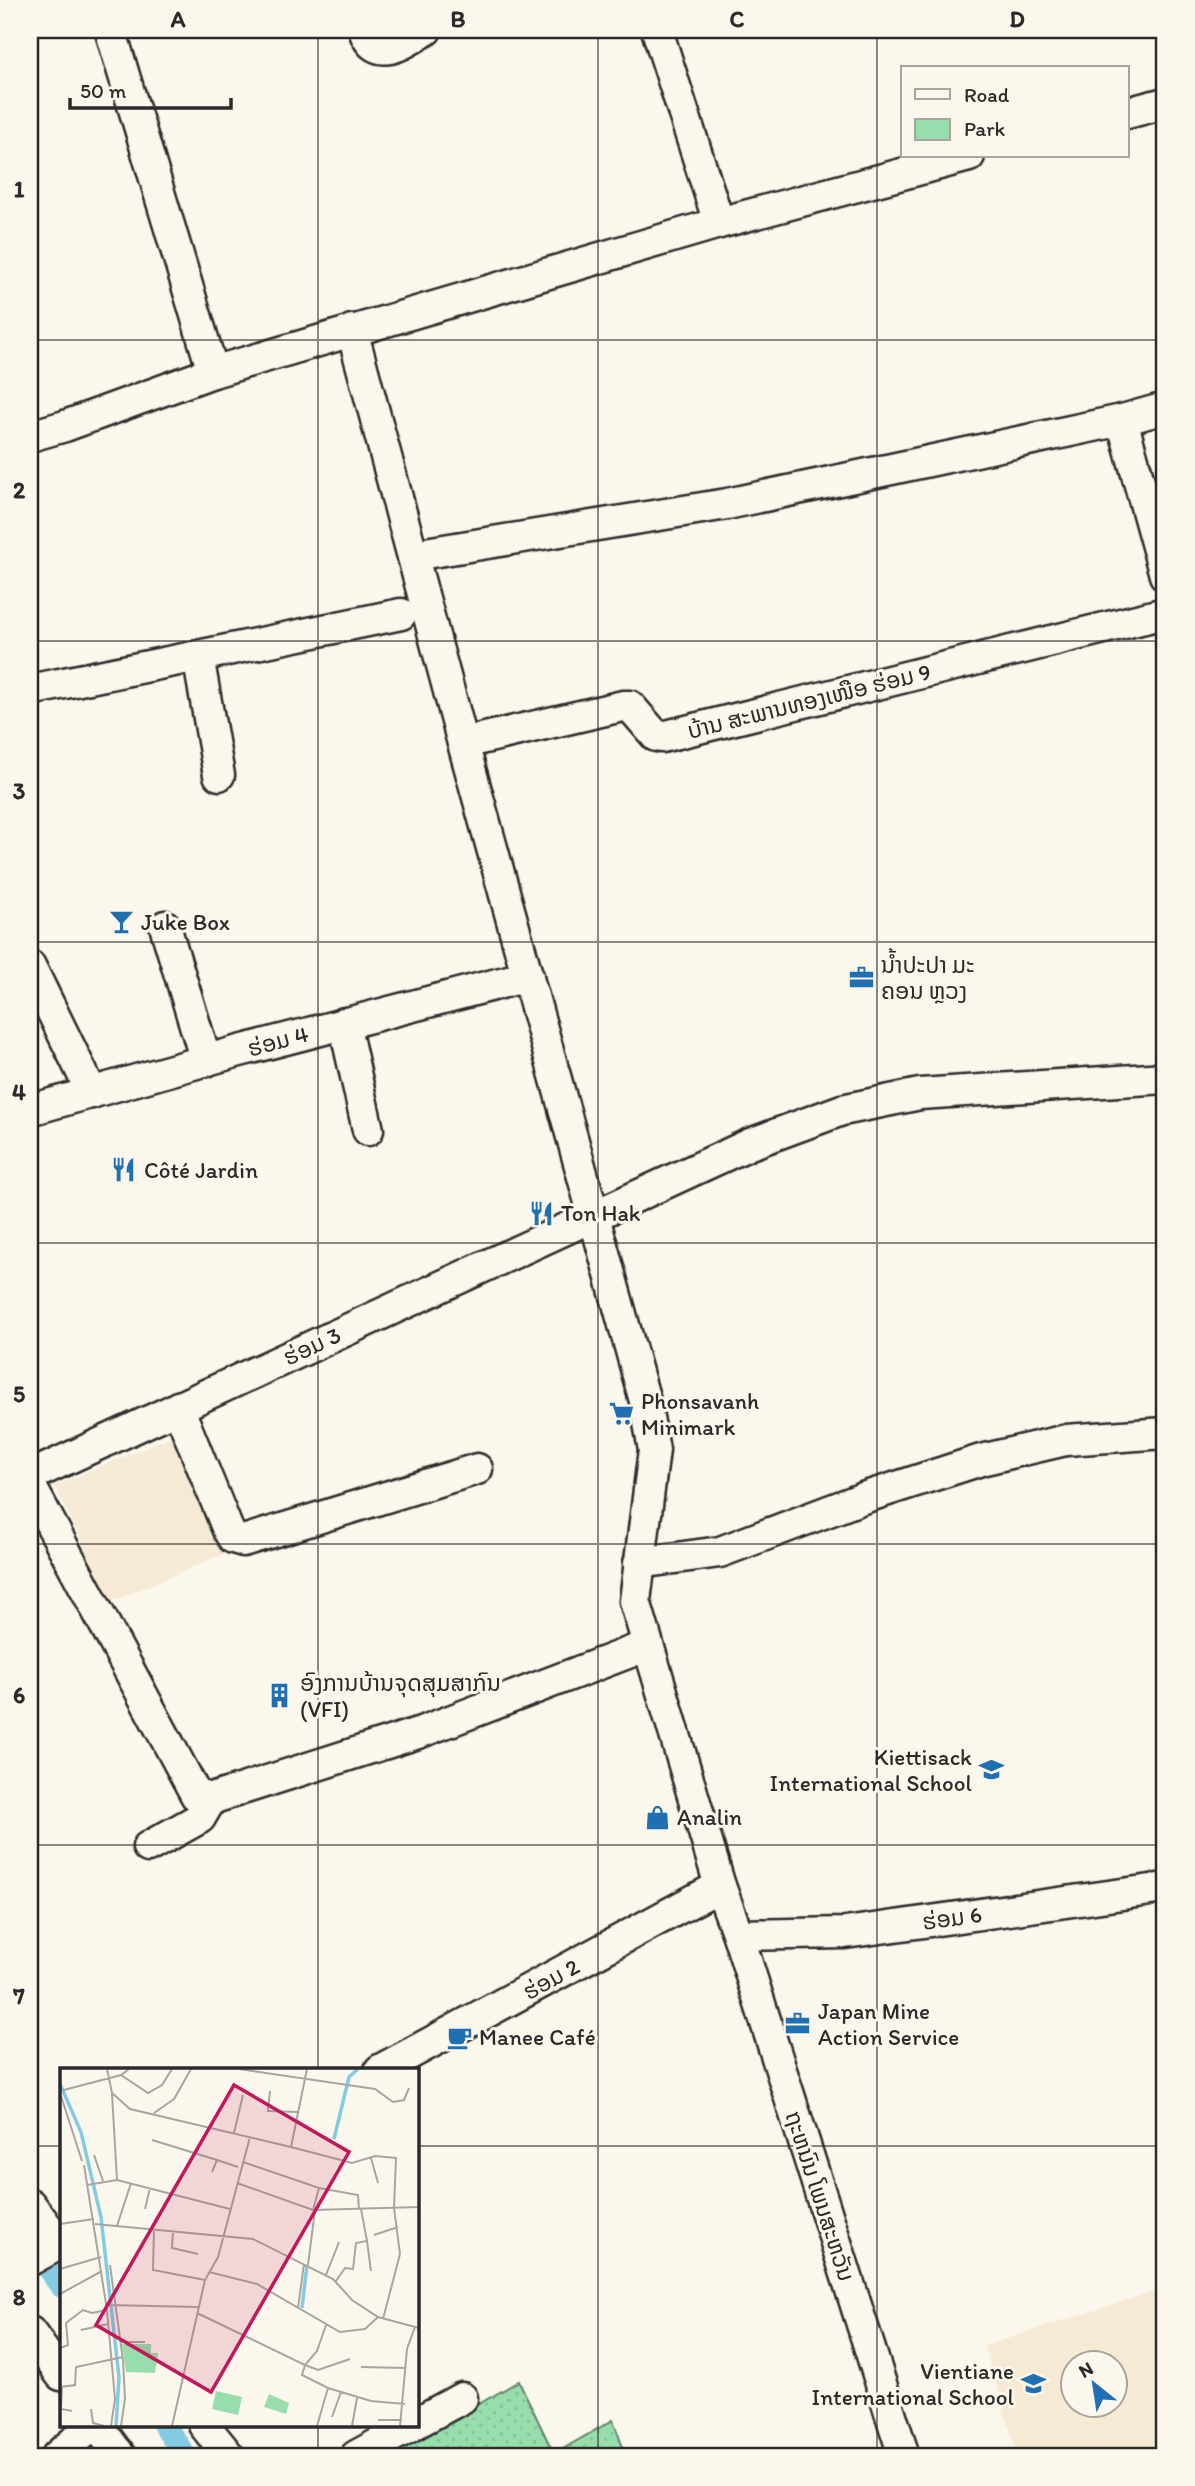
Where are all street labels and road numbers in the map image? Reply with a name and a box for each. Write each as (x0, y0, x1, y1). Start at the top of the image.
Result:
street label: ບ້ານ ສະພານທອງເໜືອ ຮ່ອມ 9 (684, 657, 934, 745)
street label: ຮ່ອມ 4 (245, 1019, 312, 1062)
street label: ຮ່ອມ 3 (279, 1321, 345, 1371)
street label: ຮ່ອມ 6 (920, 1900, 984, 1936)
street label: ຮ່ອມ 2 (518, 1952, 584, 2006)
street label: ຖະຫນົນ ໂພນສະຫວັນ (779, 2107, 861, 2285)

